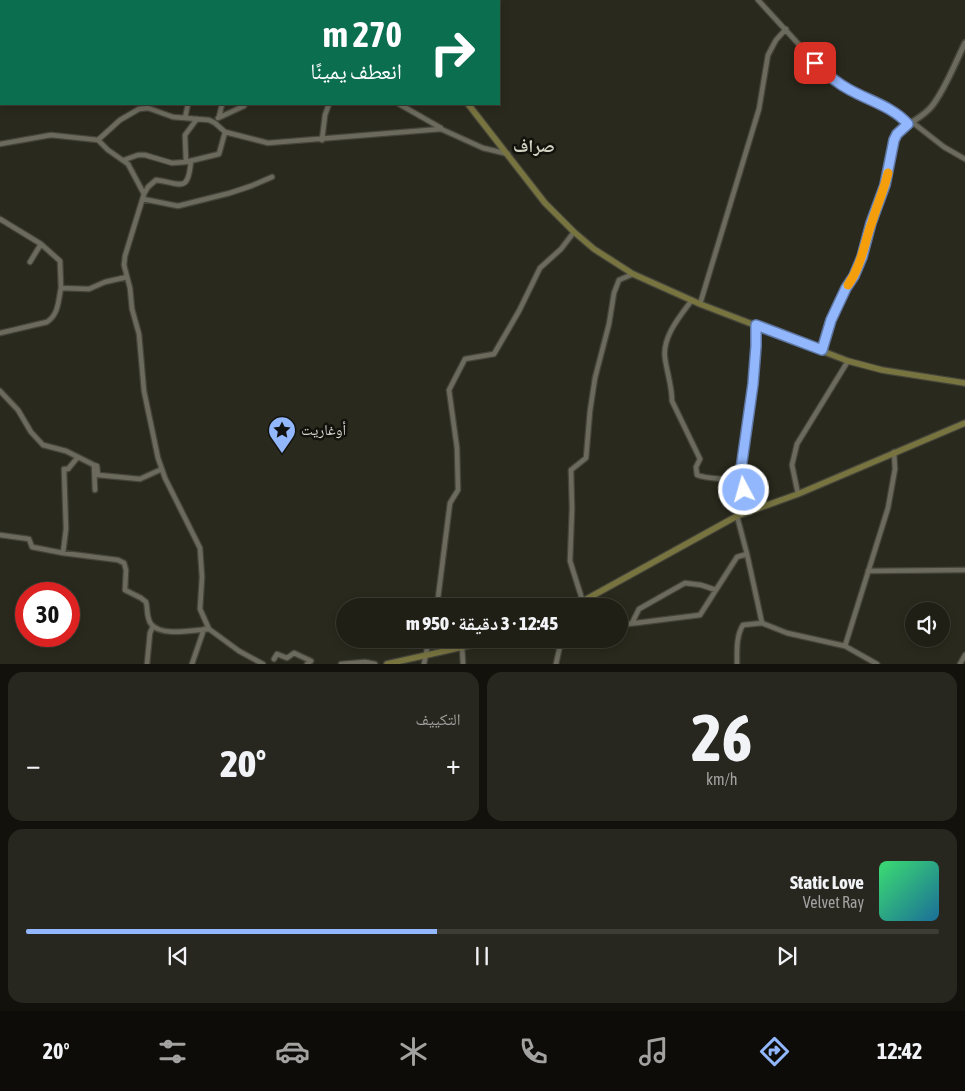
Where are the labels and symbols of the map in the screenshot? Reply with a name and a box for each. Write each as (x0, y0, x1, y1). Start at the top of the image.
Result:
pin (794, 42, 836, 84)
district label: صراف (513, 135, 555, 156)
place icon: أوغاريت (267, 415, 297, 454)
place label: أوغاريت (301, 421, 346, 439)
position arrow (717, 463, 769, 515)
speed limit sign: 30 (15, 582, 80, 647)

